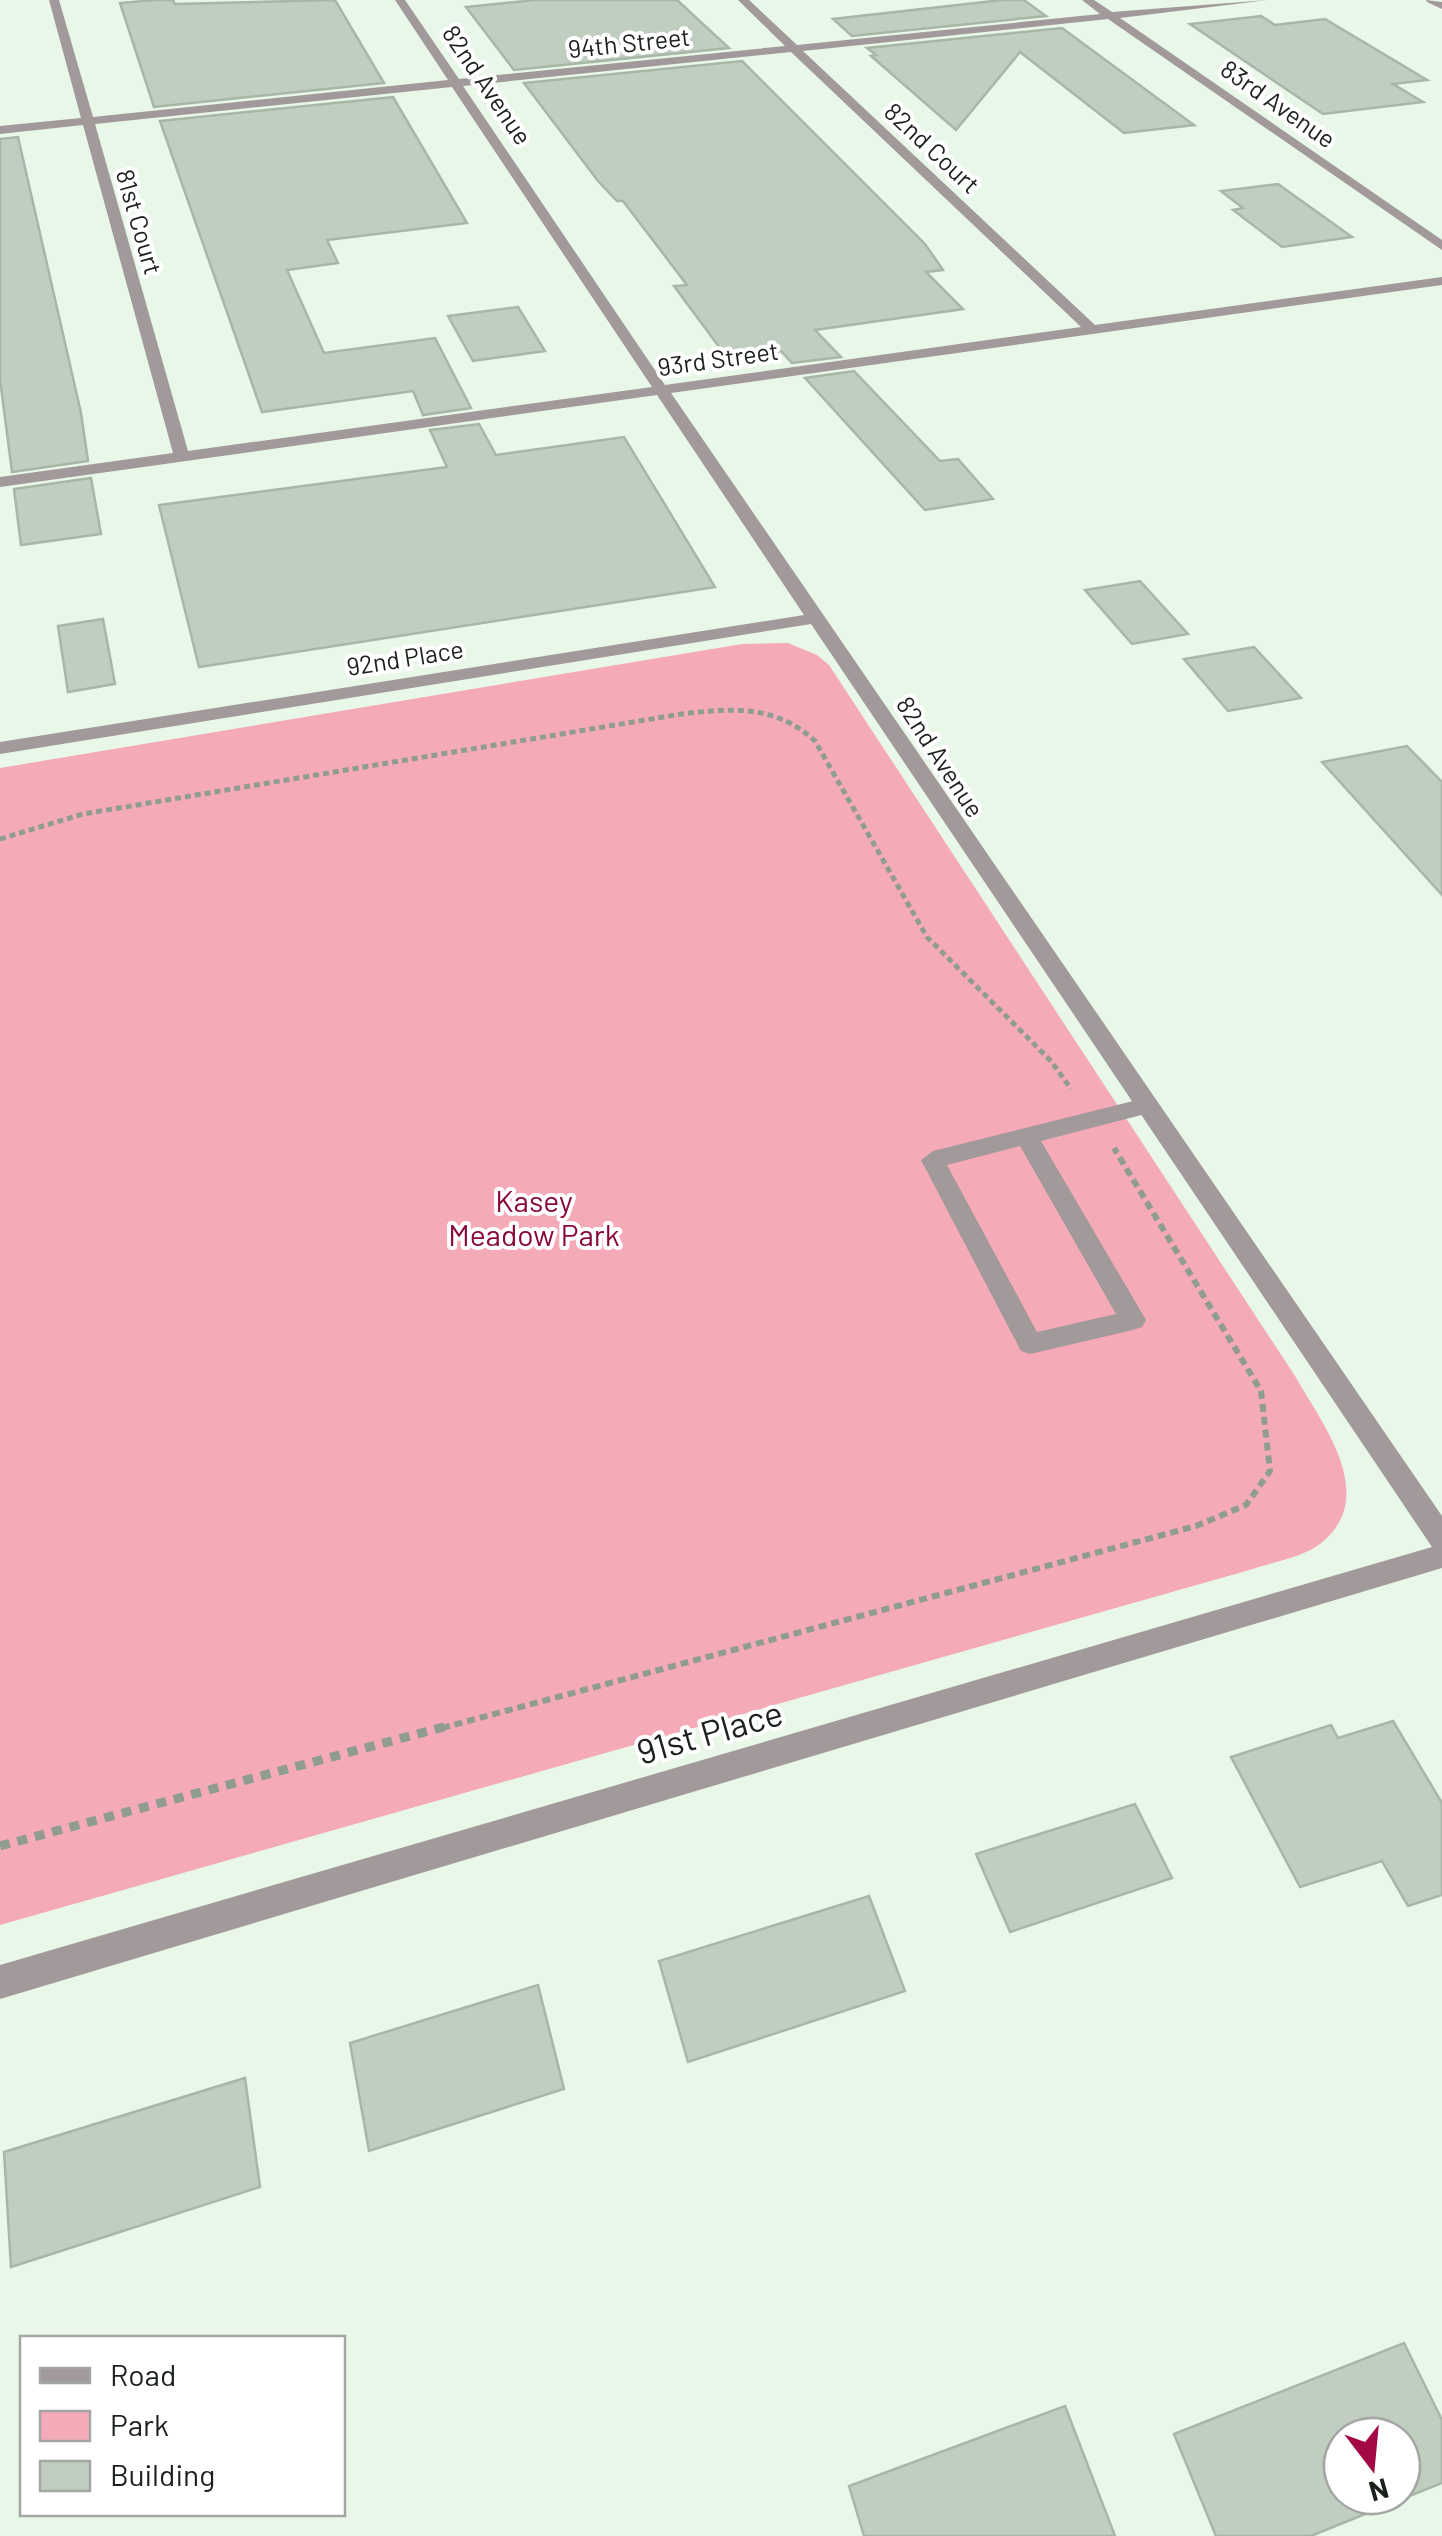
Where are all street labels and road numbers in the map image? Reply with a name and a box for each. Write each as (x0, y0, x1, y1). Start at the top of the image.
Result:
street label: 82nd Avenue (437, 19, 539, 150)
street label: 94th Street (566, 21, 691, 63)
street label: 83rd Avenue (1216, 53, 1342, 154)
street label: 82nd Court (879, 96, 986, 199)
street label: 81st Court (111, 166, 169, 278)
street label: 93rd Street (655, 335, 780, 381)
street label: 92nd Place (344, 633, 465, 681)
street label: 82nd Avenue (891, 690, 991, 822)
street label: 91st Place (632, 1690, 787, 1772)

